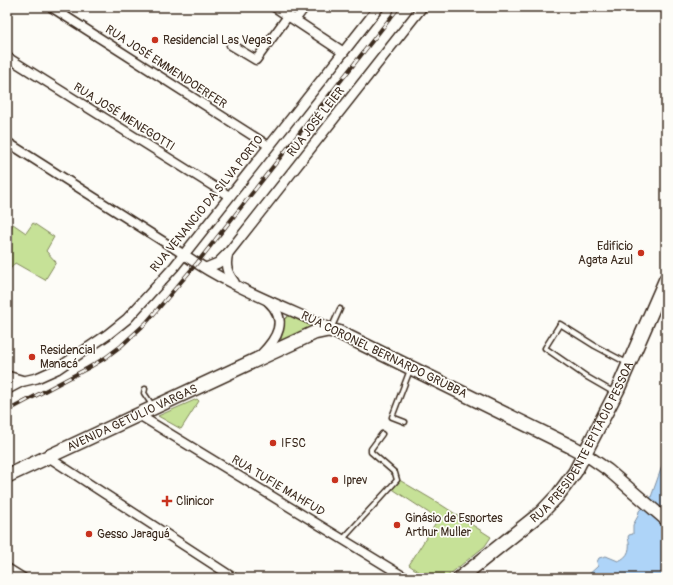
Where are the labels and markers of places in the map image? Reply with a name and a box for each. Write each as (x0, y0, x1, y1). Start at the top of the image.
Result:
place label: Residencial Las Vegas (163, 33, 272, 48)
marker: Residencial Las Vegas (150, 35, 160, 45)
place label: Edificio Agata Azul (578, 239, 634, 268)
marker: Edificio Agata Azul (636, 248, 646, 258)
place label: Residencial Manacá (40, 343, 96, 372)
marker: Residencial Manacá (27, 352, 37, 362)
place label: IFSC (281, 436, 306, 451)
marker: IFSC (268, 438, 278, 448)
place label: Iprev (343, 473, 367, 488)
marker: Iprev (330, 475, 340, 485)
place label: Clinicor (176, 494, 215, 509)
marker: Clinicor (161, 495, 173, 507)
place label: Ginásio de Esportes Arthur Muller (405, 511, 503, 540)
marker: Ginásio de Esportes Arthur Muller (392, 520, 402, 530)
place label: Gesso Jaraguá (97, 527, 170, 542)
marker: Gesso Jaraguá (84, 529, 94, 539)

